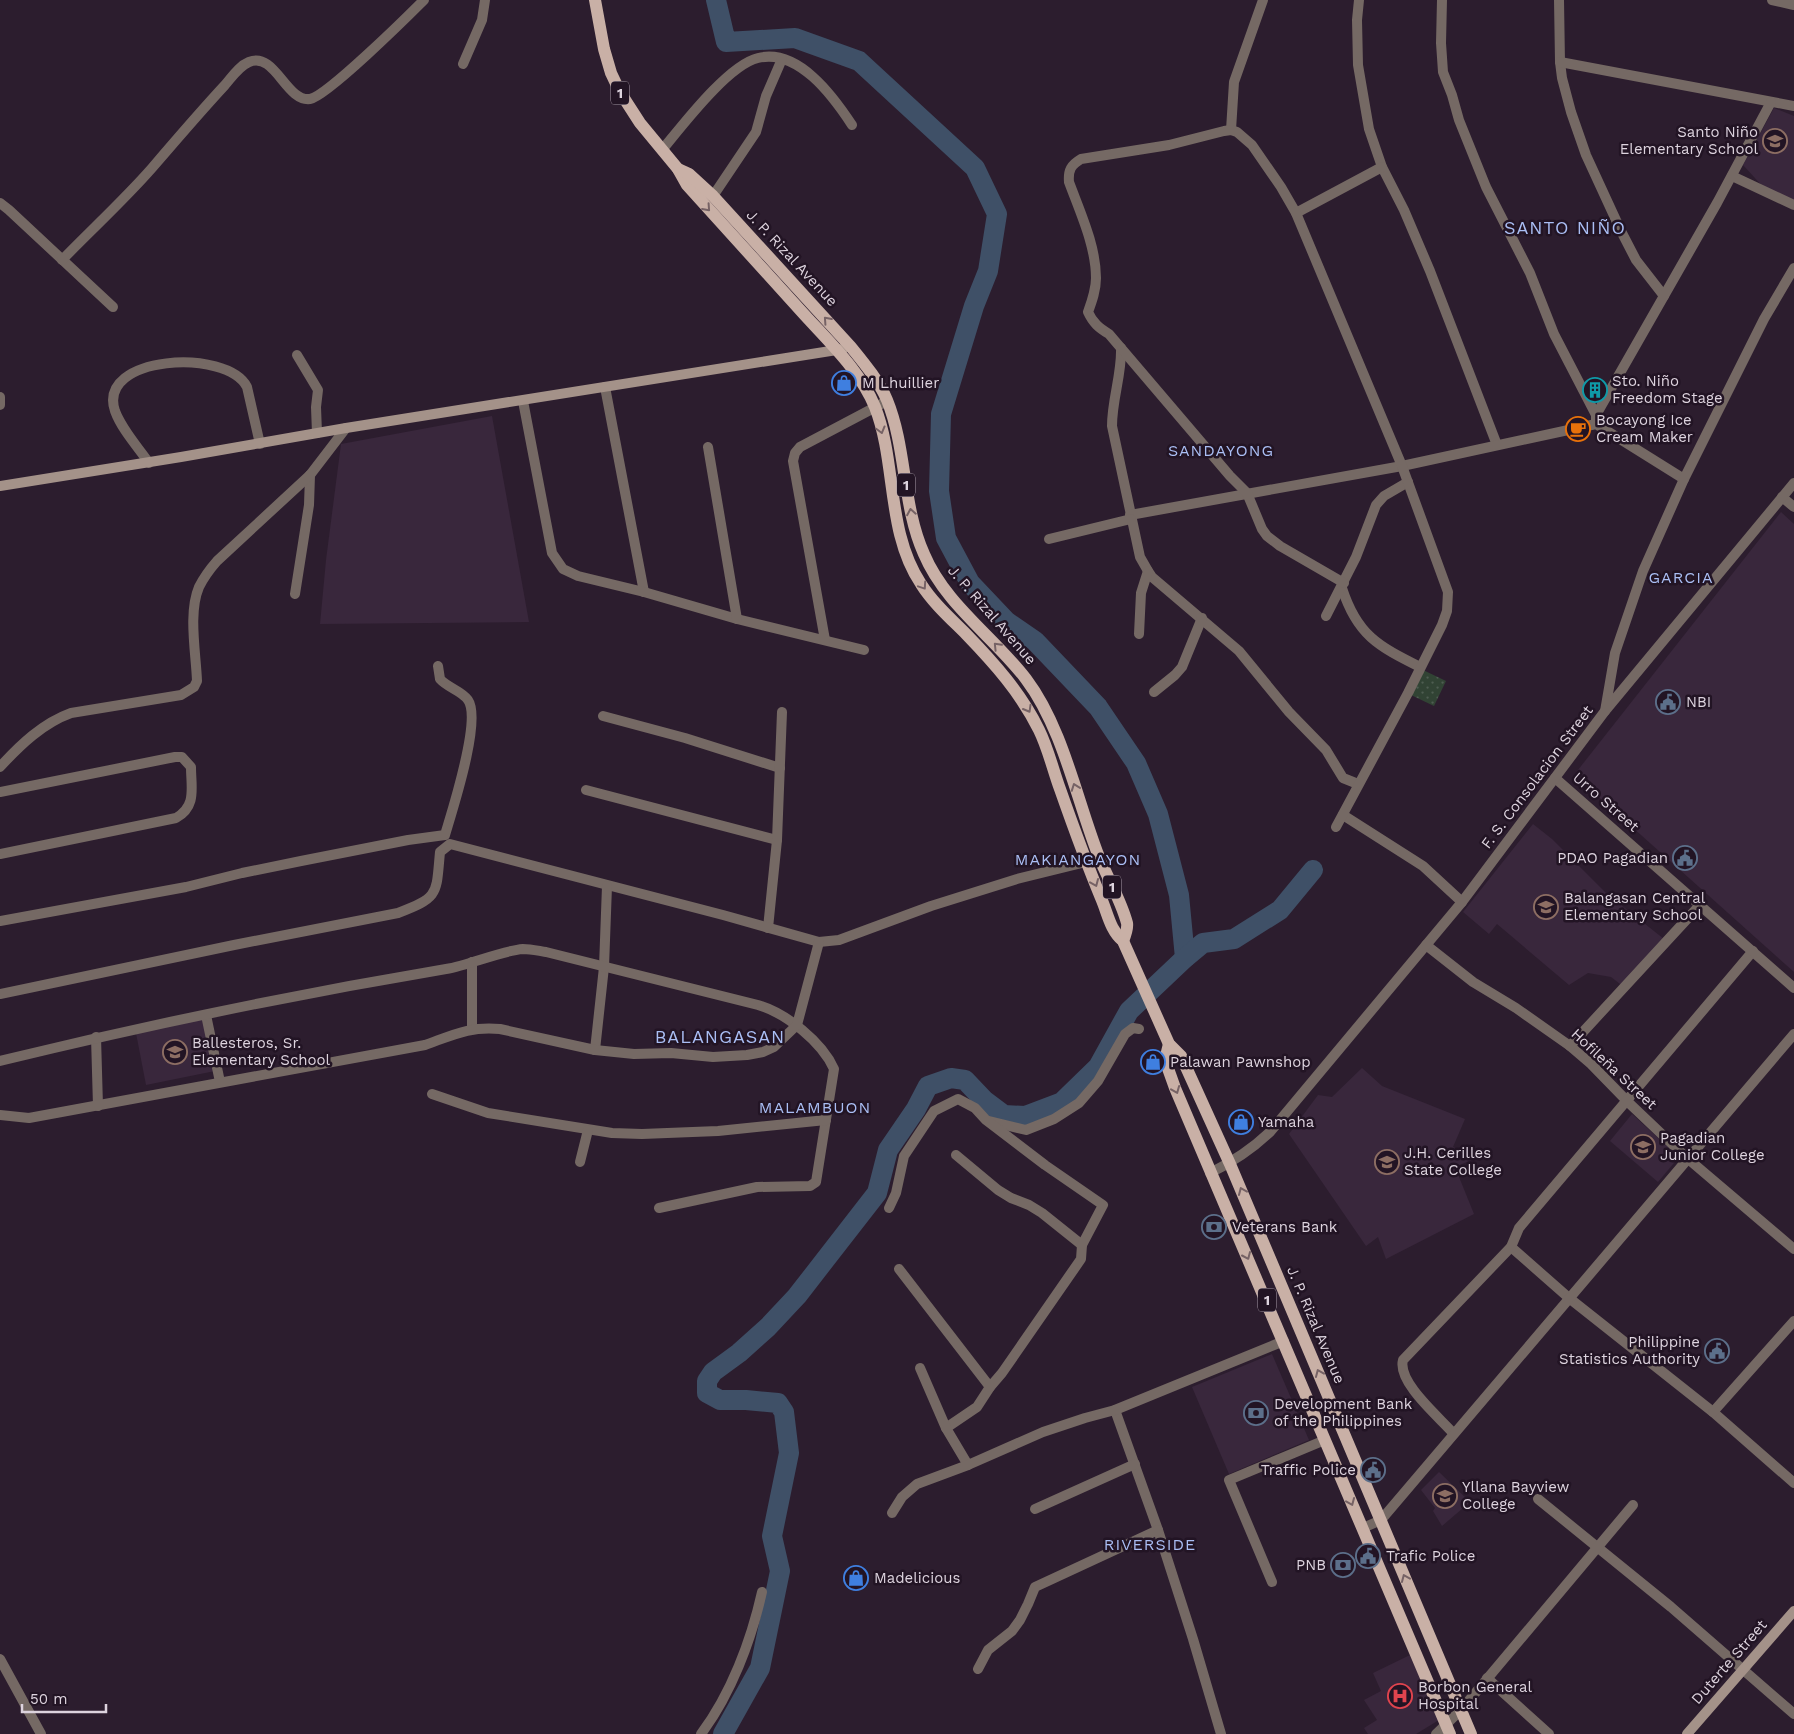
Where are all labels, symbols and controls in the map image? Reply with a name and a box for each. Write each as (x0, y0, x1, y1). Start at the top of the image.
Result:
road number: 1 (611, 82, 629, 105)
place label: Santo Niño Elementary School (1620, 123, 1758, 158)
school or university icon: Santo Niño Elementary School (1762, 128, 1788, 154)
one-way arrow (701, 202, 710, 211)
street label: J. P. Rizal Avenue (743, 206, 841, 310)
district label: SANTO NIÑO (1504, 217, 1626, 238)
one-way arrow (824, 317, 833, 326)
shop icon: M Lhuillier (831, 370, 857, 396)
place label: Sto. Niño Freedom Stage (1612, 372, 1723, 407)
place label: M Lhuillier (862, 374, 939, 392)
building icon: Sto. Niño Freedom Stage (1582, 377, 1608, 403)
place label: Bocayong Ice Cream Maker (1596, 411, 1693, 446)
cafe icon: Bocayong Ice Cream Maker (1565, 416, 1591, 442)
one-way arrow (876, 425, 886, 433)
district label: SANDAYONG (1168, 441, 1274, 460)
road number: 1 (897, 474, 915, 496)
one-way arrow (907, 507, 917, 516)
street label: J. P. Rizal Avenue (944, 562, 1040, 668)
district label: GARCIA (1649, 568, 1713, 587)
one-way arrow (917, 580, 926, 589)
one-way arrow (994, 643, 1003, 652)
public building icon: NBI (1655, 689, 1681, 715)
place label: NBI (1686, 693, 1711, 711)
street label: F. S. Consolacion Street (1477, 701, 1597, 852)
one-way arrow (1021, 703, 1031, 712)
street label: Urro Street (1569, 768, 1643, 836)
one-way arrow (1071, 783, 1081, 792)
public building icon: PDAO Pagadian (1672, 845, 1698, 871)
place label: PDAO Pagadian (1557, 849, 1668, 867)
district label: MAKIANGAYON (1015, 850, 1141, 869)
road number: 1 (1103, 876, 1121, 899)
one-way arrow (1088, 878, 1099, 887)
place label: Balangasan Central Elementary School (1564, 889, 1706, 924)
school or university icon: Balangasan Central Elementary School (1533, 894, 1559, 920)
street label: Hofileña Street (1567, 1025, 1661, 1114)
district label: BALANGASAN (655, 1026, 785, 1047)
place label: Ballesteros, Sr. Elementary School (192, 1034, 331, 1069)
school or university icon: Ballesteros, Sr. Elementary School (162, 1039, 188, 1065)
shop icon: Palawan Pawnshop (1140, 1049, 1166, 1075)
place label: Palawan Pawnshop (1170, 1053, 1311, 1071)
one-way arrow (1170, 1085, 1180, 1094)
district label: MALAMBUON (759, 1098, 871, 1117)
shop icon: Yamaha (1228, 1109, 1254, 1135)
place label: Yamaha (1258, 1113, 1315, 1131)
place label: Pagadian Junior College (1660, 1129, 1765, 1164)
school or university icon: Pagadian Junior College (1630, 1134, 1656, 1160)
place label: J.H. Cerilles State College (1404, 1144, 1502, 1179)
school or university icon: J.H. Cerilles State College (1374, 1149, 1400, 1175)
one-way arrow (1238, 1187, 1249, 1196)
bank icon: Veterans Bank (1201, 1214, 1227, 1240)
place label: Veterans Bank (1232, 1218, 1338, 1236)
one-way arrow (1240, 1251, 1251, 1260)
street label: J. P. Rizal Avenue (1283, 1264, 1349, 1386)
road number: 1 (1258, 1288, 1276, 1312)
place label: Philippine Statistics Authority (1559, 1333, 1700, 1368)
public building icon: Philippine Statistics Authority (1704, 1338, 1730, 1364)
one-way arrow (1315, 1369, 1326, 1378)
place label: Development Bank of the Philippines (1274, 1395, 1413, 1430)
bank icon: Development Bank of the Philippines (1243, 1400, 1269, 1426)
public building icon: Traffic Police (1360, 1457, 1386, 1483)
place label: Traffic Police (1261, 1461, 1356, 1479)
place label: Yllana Bayview College (1462, 1478, 1570, 1513)
school or university icon: Yllana Bayview College (1432, 1483, 1458, 1509)
one-way arrow (1345, 1497, 1356, 1506)
district label: RIVERSIDE (1104, 1535, 1196, 1554)
public building icon: Trafic Police (1355, 1543, 1381, 1569)
place label: Trafic Police (1386, 1547, 1475, 1565)
bank icon: PNB (1330, 1552, 1356, 1578)
place label: PNB (1296, 1556, 1326, 1574)
shop icon: Madelicious (843, 1565, 869, 1591)
place label: Madelicious (874, 1569, 960, 1587)
one-way arrow (1401, 1574, 1412, 1583)
street label: Duterte Street (1687, 1616, 1771, 1708)
place label: Borbon General Hospital (1418, 1678, 1533, 1713)
scale bar (22, 1682, 106, 1714)
hospital icon: Borbon General Hospital (1387, 1683, 1413, 1709)
text: 50 m (30, 1690, 67, 1708)

